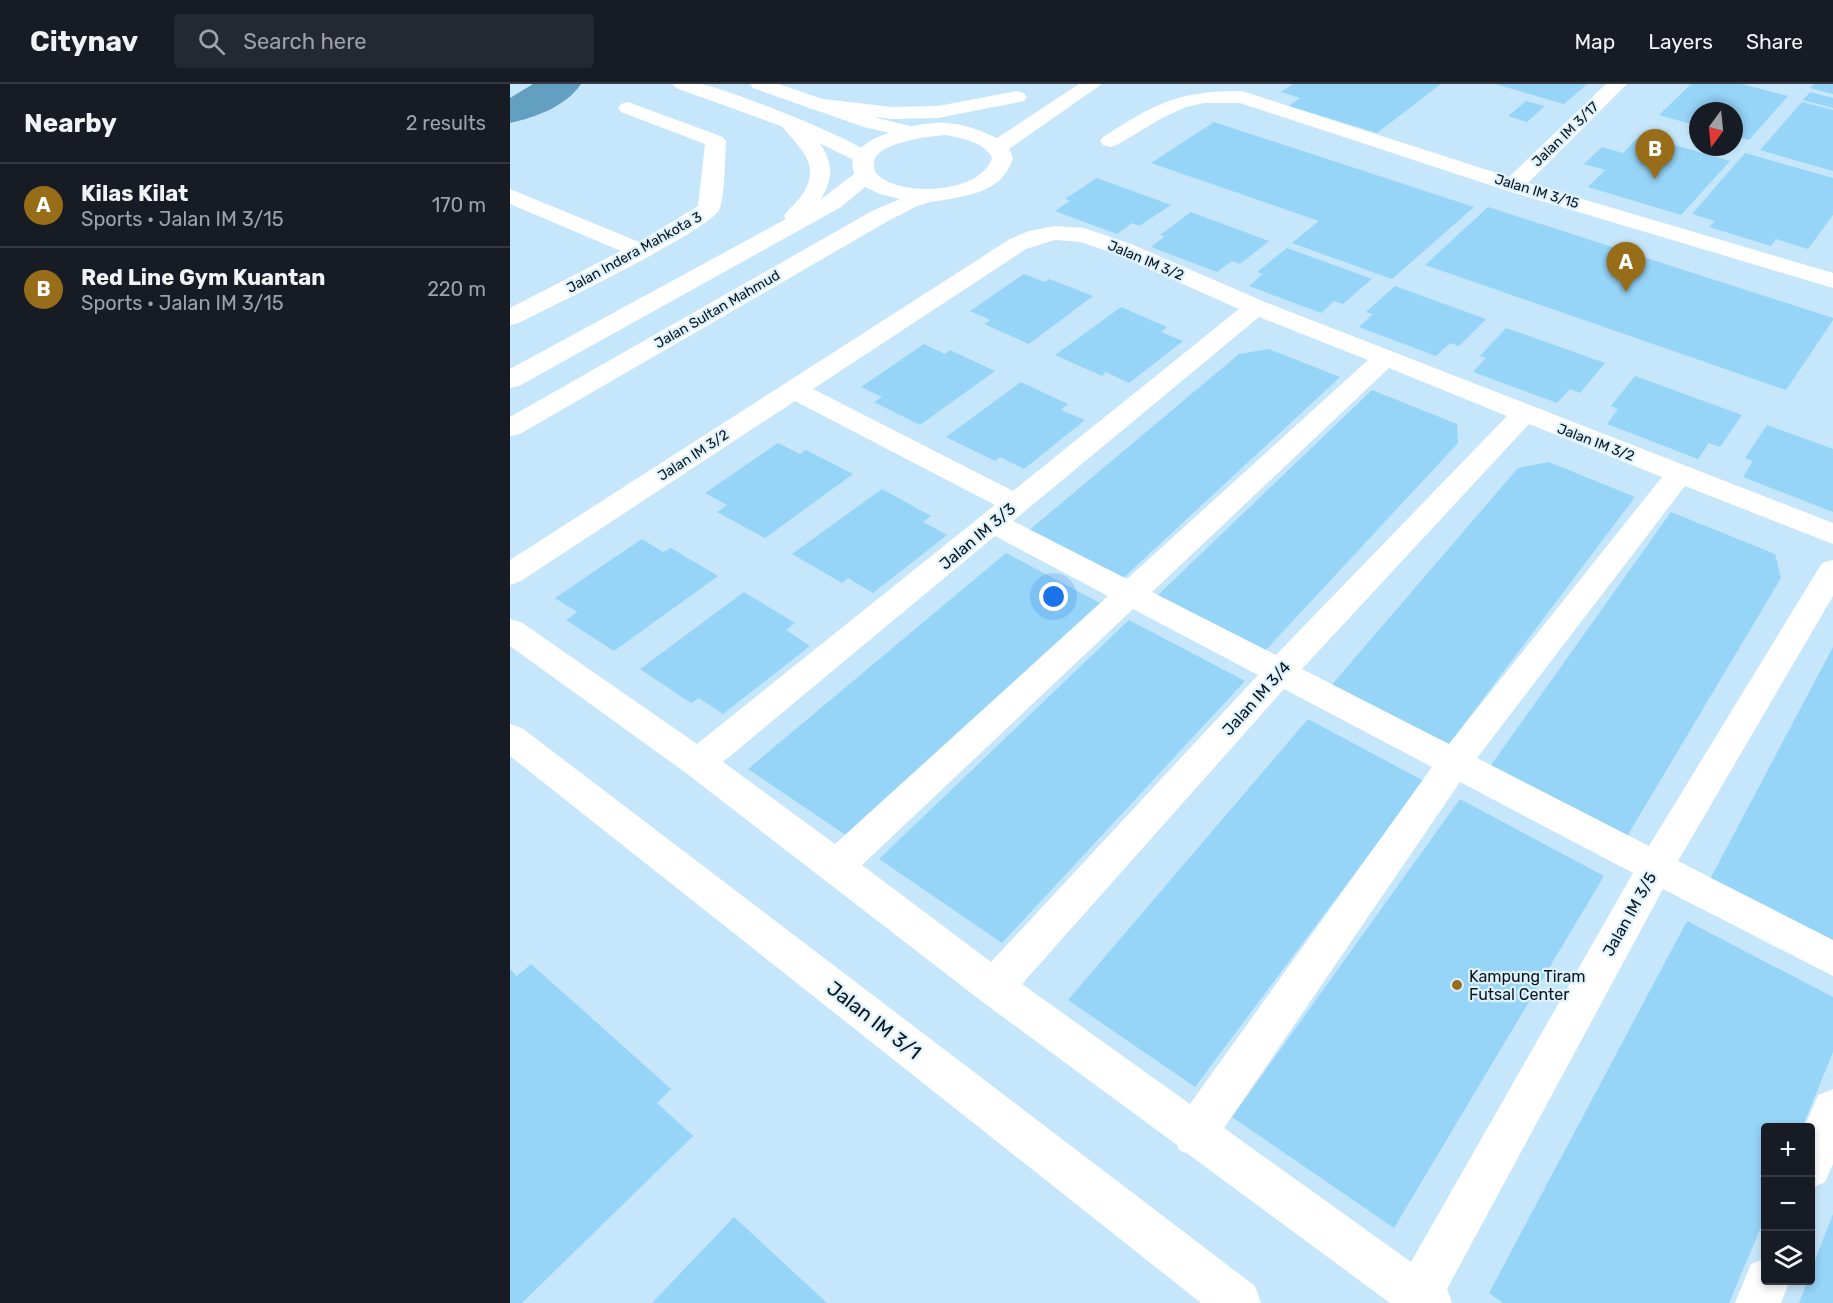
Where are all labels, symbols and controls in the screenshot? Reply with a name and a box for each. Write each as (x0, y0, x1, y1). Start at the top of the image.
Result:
search box (174, 14, 594, 68)
text: Citynav (30, 25, 138, 58)
icon: search (195, 25, 228, 58)
text: Search here (243, 28, 367, 55)
text: Map (1574, 29, 1615, 54)
text: Layers (1648, 29, 1713, 54)
text: Share (1746, 29, 1803, 54)
street label: Jalan IM 3/17 (1528, 98, 1602, 170)
north arrow (1689, 102, 1743, 156)
text: Nearby (24, 108, 117, 139)
text: 2 results (406, 111, 486, 135)
pin: B (1636, 130, 1674, 179)
street label: Jalan IM 3/15 (1493, 171, 1581, 212)
text: Kilas Kilat (81, 180, 188, 207)
text: A (36, 193, 51, 217)
text: 170 m (432, 193, 486, 217)
text: Sports · Jalan IM 3/15 (81, 207, 284, 231)
street label: Jalan Indera Mahkota 3 (564, 208, 705, 297)
street label: Jalan IM 3/2 (1105, 237, 1186, 284)
pin: A (1606, 242, 1646, 292)
text: Red Line Gym Kuantan (81, 264, 326, 291)
street label: Jalan Sultan Mahmud (652, 267, 783, 352)
text: B (36, 277, 51, 301)
text: 220 m (427, 277, 486, 301)
text: Sports · Jalan IM 3/15 (81, 291, 284, 315)
street label: Jalan IM 3/2 (1555, 420, 1637, 465)
street label: Jalan IM 3/2 (655, 426, 732, 485)
street label: Jalan IM 3/3 (936, 499, 1019, 574)
your location (1039, 582, 1068, 611)
street label: Jalan IM 3/4 (1218, 658, 1294, 739)
street label: Jalan IM 3/5 (1599, 869, 1660, 959)
place label: Kampung Tiram Futsal Center (1469, 967, 1586, 1004)
street label: Jalan IM 3/1 (822, 976, 926, 1064)
marker: Kampung Tiram Futsal Center (1450, 978, 1464, 992)
map controls (1761, 1123, 1815, 1285)
button: + (1761, 1123, 1815, 1177)
button: − (1761, 1177, 1815, 1231)
button: layers (1761, 1231, 1815, 1285)

